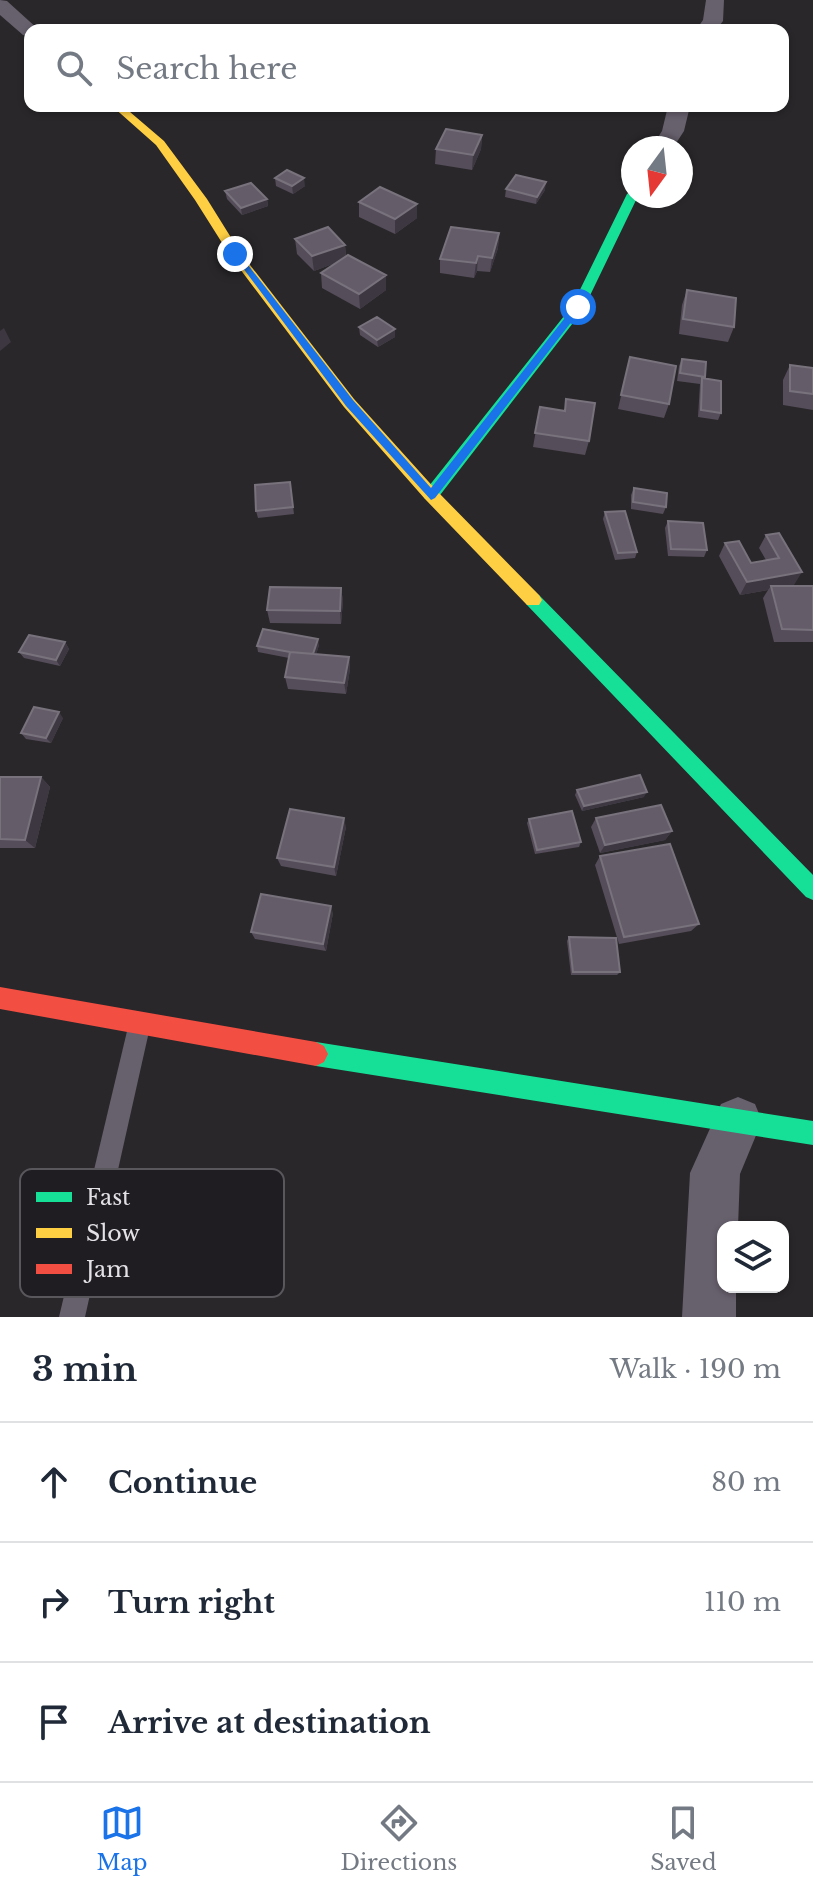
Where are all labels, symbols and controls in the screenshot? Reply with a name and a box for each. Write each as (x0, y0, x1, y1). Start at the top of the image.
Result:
search box (24, 24, 789, 112)
icon: search (52, 46, 96, 90)
text: Search here (116, 50, 297, 87)
north arrow (621, 136, 693, 208)
route end (217, 236, 253, 272)
route start (560, 289, 596, 325)
legend (20, 1169, 284, 1297)
text: Fast (86, 1184, 131, 1211)
text: Slow (86, 1220, 140, 1247)
map controls (717, 1221, 789, 1293)
button: layers (717, 1221, 789, 1293)
text: Jam (83, 1256, 130, 1283)
text: 3 min (32, 1348, 137, 1390)
text: Walk · 190 m (610, 1353, 781, 1385)
icon: ahead (32, 1460, 76, 1504)
text: Continue (108, 1464, 257, 1501)
text: 80 m (711, 1466, 781, 1498)
icon: right (32, 1580, 76, 1624)
text: Turn right (108, 1584, 275, 1621)
text: 110 m (704, 1586, 781, 1618)
icon: arrive (32, 1700, 76, 1744)
text: Arrive at destination (108, 1704, 431, 1741)
tab: Map (96, 1801, 148, 1876)
tab: Directions (340, 1801, 457, 1876)
tab: Saved (650, 1801, 717, 1876)

